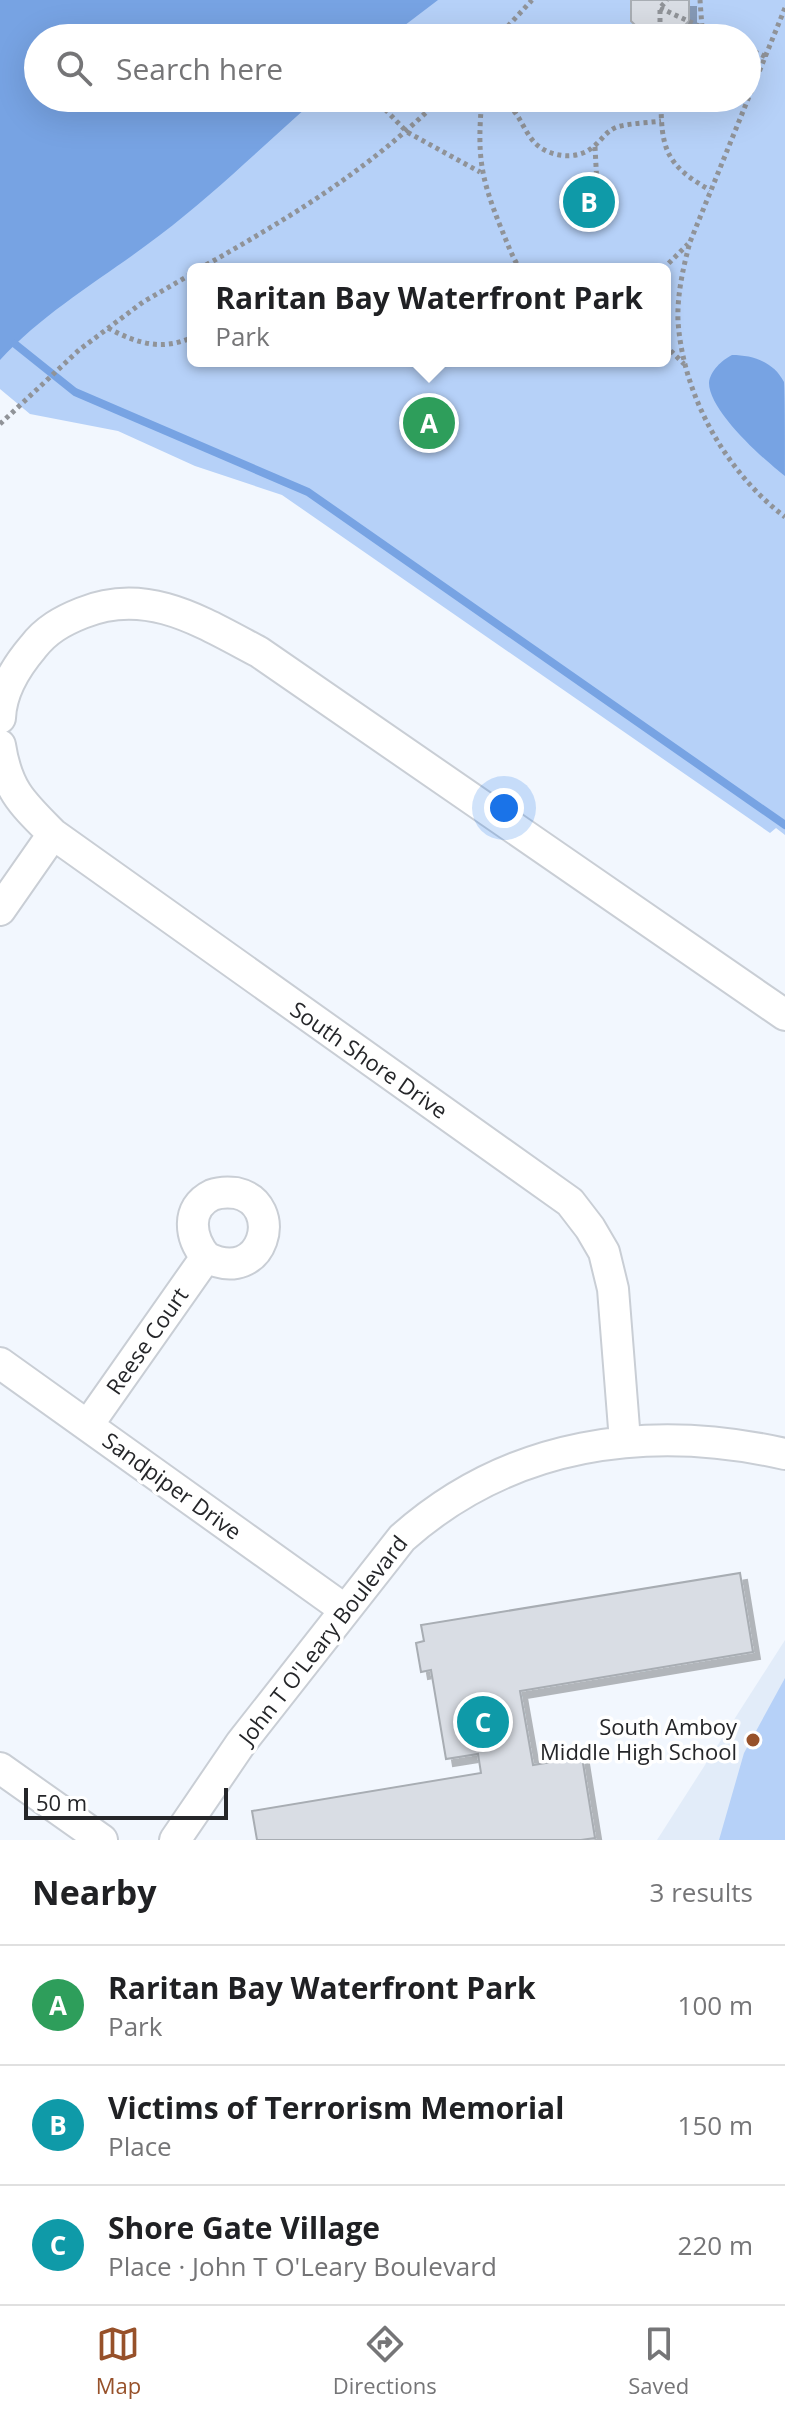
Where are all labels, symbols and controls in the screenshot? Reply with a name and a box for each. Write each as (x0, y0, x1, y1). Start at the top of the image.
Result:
search box (24, 24, 761, 112)
icon: search (52, 46, 96, 90)
text: Search here (116, 48, 283, 89)
pin: B (563, 172, 615, 232)
popup (187, 263, 671, 367)
text: Raritan Bay Waterfront Park (215, 277, 643, 318)
text: Park (215, 318, 270, 354)
pin: A (403, 393, 455, 453)
your location (484, 788, 524, 828)
street label: South Shore Drive (285, 994, 454, 1125)
street label: Reese Court (98, 1281, 194, 1400)
street label: Sandpiper Drive (97, 1425, 248, 1546)
street label: John T O'Leary Boulevard (230, 1529, 413, 1752)
pin: C (457, 1692, 509, 1752)
place label: South Amboy Middle High School (540, 1711, 738, 1766)
marker: South Amboy Middle High School (744, 1731, 762, 1749)
scale bar (24, 1784, 228, 1820)
text: 50 m (36, 1787, 87, 1817)
text: Nearby (32, 1869, 157, 1915)
text: 3 results (650, 1874, 753, 1910)
text: Raritan Bay Waterfront Park (108, 1967, 536, 2008)
text: A (49, 1987, 67, 2023)
text: 100 m (678, 1987, 753, 2023)
text: Park (108, 2008, 162, 2044)
text: Victims of Terrorism Memorial (108, 2087, 564, 2128)
text: B (49, 2107, 67, 2143)
text: 150 m (678, 2107, 753, 2143)
text: Place (108, 2128, 172, 2164)
text: Shore Gate Village (108, 2207, 380, 2248)
text: C (50, 2227, 66, 2263)
text: 220 m (678, 2227, 753, 2263)
text: Place · John T O'Leary Boulevard (108, 2248, 497, 2284)
tab: Map (96, 2322, 141, 2400)
tab: Directions (333, 2322, 437, 2400)
tab: Saved (628, 2322, 689, 2400)

